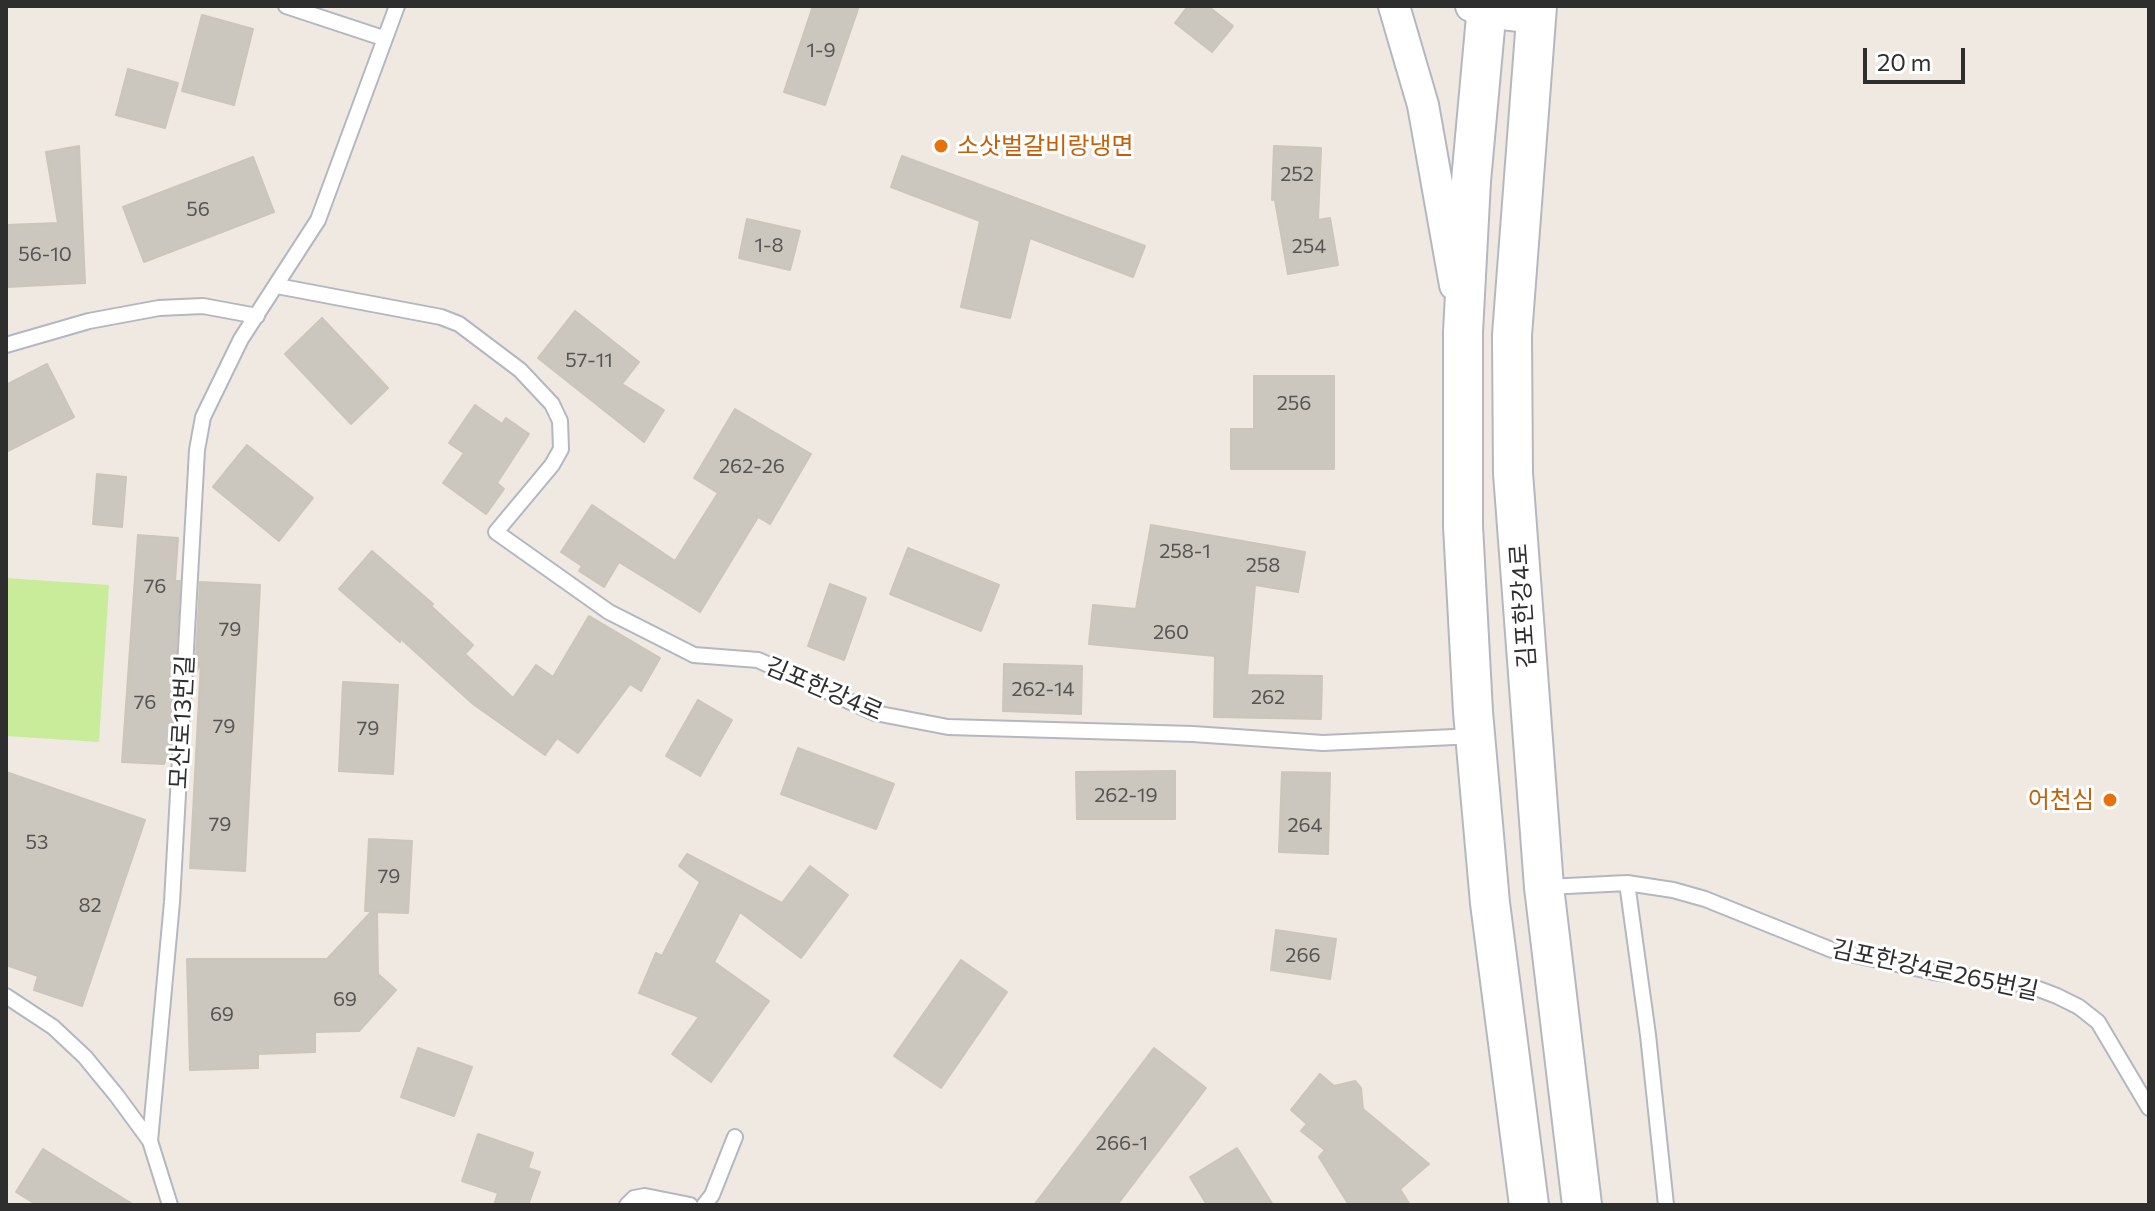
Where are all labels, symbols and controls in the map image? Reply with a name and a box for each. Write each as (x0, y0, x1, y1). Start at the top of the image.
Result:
scale bar (1867, 32, 1969, 82)
house number: 1-9 (806, 38, 836, 62)
text: 20 m (1877, 47, 1931, 76)
place label: 소삿벌갈비랑냉면 (957, 132, 1134, 160)
marker: 소삿벌갈비랑냉면 (932, 137, 950, 155)
house number: 252 (1280, 162, 1314, 186)
house number: 56 (186, 197, 210, 221)
house number: 1-8 (754, 233, 784, 257)
house number: 254 (1292, 234, 1326, 258)
house number: 56-10 (18, 242, 72, 266)
house number: 57-11 (565, 348, 613, 372)
house number: 256 (1277, 391, 1311, 415)
house number: 262-26 (719, 454, 785, 478)
house number: 258-1 (1159, 539, 1211, 563)
street label: 김포한강4로 (1504, 543, 1542, 669)
house number: 258 (1246, 553, 1280, 577)
house number: 76 (144, 574, 166, 598)
house number: 79 (219, 617, 241, 641)
house number: 260 (1153, 620, 1189, 644)
street label: 김포한강4로 (761, 651, 887, 727)
street label: 모산로13번길 (164, 654, 200, 790)
house number: 262-14 (1011, 677, 1075, 701)
house number: 262 (1251, 685, 1285, 709)
house number: 76 (134, 690, 156, 714)
house number: 79 (213, 714, 235, 738)
house number: 79 (357, 716, 379, 740)
house number: 262-19 (1094, 783, 1158, 807)
place label: 어천심 (2028, 786, 2094, 814)
marker: 어천심 (2101, 791, 2119, 809)
house number: 79 (209, 812, 231, 836)
house number: 264 (1287, 813, 1323, 837)
house number: 53 (26, 830, 48, 854)
house number: 79 (378, 864, 400, 888)
house number: 82 (78, 893, 102, 917)
street label: 김포한강4로265번길 (1829, 934, 2041, 1006)
house number: 266 (1285, 943, 1321, 967)
house number: 69 (333, 987, 357, 1011)
house number: 69 (210, 1002, 234, 1026)
house number: 266-1 (1096, 1131, 1148, 1155)

